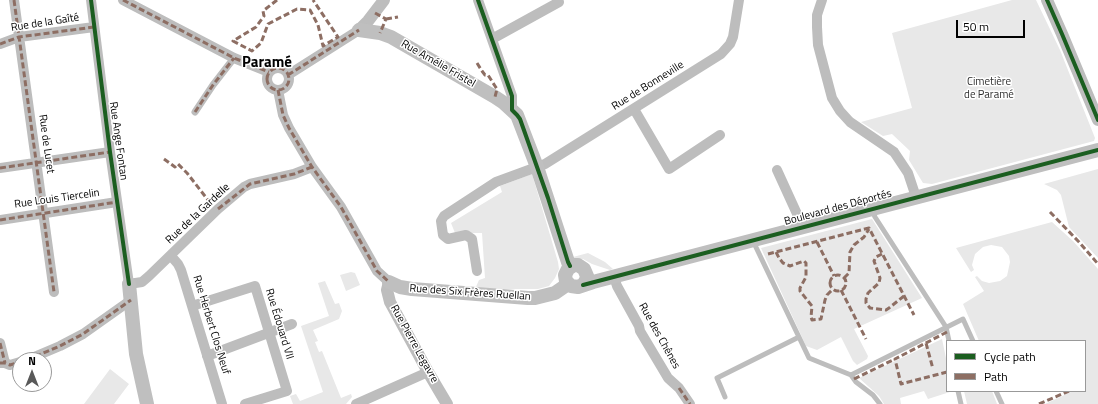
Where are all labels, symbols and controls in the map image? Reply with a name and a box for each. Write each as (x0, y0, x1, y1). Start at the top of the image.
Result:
street label: Rue de la Gaîté (10, 11, 80, 35)
scale bar (958, 12, 1027, 38)
text: 50 m (963, 17, 989, 36)
street label: Rue Amélie Fristel (398, 37, 478, 91)
district label: Paramé (242, 54, 292, 72)
street label: Rue de Bonneville (609, 59, 687, 113)
park label: Cimetière de Paramé (964, 75, 1014, 101)
street label: Rue Ange Fontan (106, 101, 130, 181)
street label: Rue de Lucet (35, 114, 57, 174)
street label: Rue de la Gardelle (163, 181, 233, 247)
street label: Rue Louis Tiercelin (14, 186, 100, 212)
street label: Boulevard des Déportés (783, 187, 893, 229)
street label: Rue Herbert Clos Neuf (190, 274, 232, 376)
street label: Rue des Six Frères Ruellan (409, 282, 531, 304)
street label: Rue Édouard VII (262, 287, 296, 361)
street label: Rue des Chênes (635, 301, 683, 371)
street label: Rue Pierre Legavre (387, 303, 441, 385)
legend (946, 340, 1086, 392)
text: Cycle path (984, 347, 1036, 366)
north arrow (12, 352, 52, 392)
text: N (28, 353, 36, 369)
text: Path (984, 367, 1008, 386)

